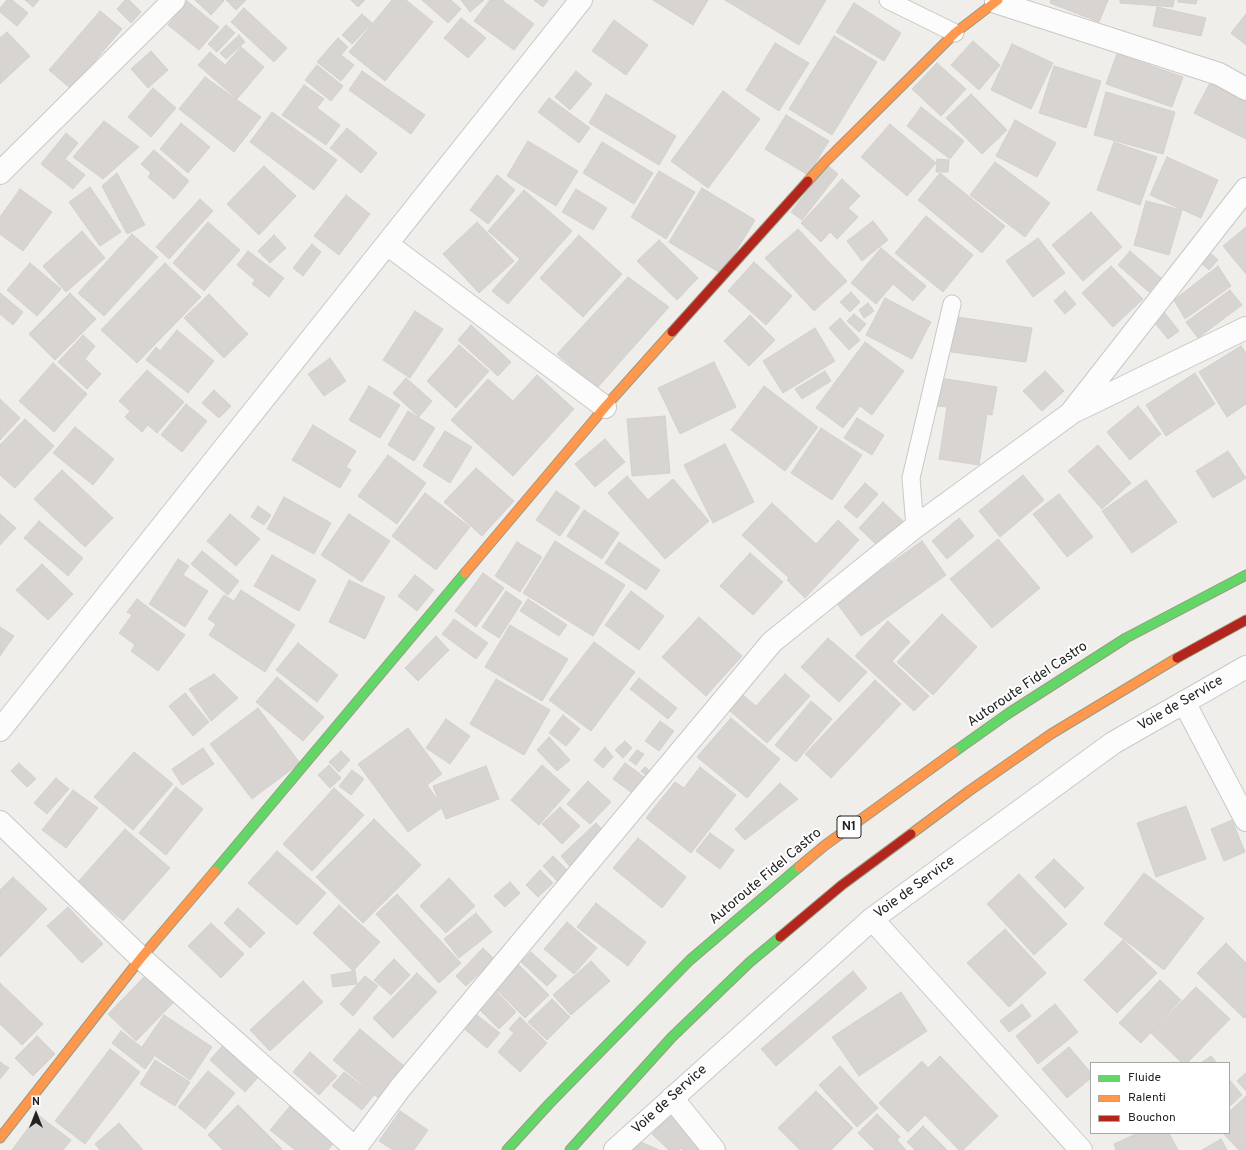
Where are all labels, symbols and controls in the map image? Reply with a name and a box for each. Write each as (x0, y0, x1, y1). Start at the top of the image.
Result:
street label: Autoroute Fidel Castro (965, 639, 1091, 731)
street label: Voie de Service (1135, 673, 1227, 735)
road number: N1 (837, 816, 861, 838)
street label: Autoroute Fidel Castro (707, 825, 825, 929)
street label: Voie de Service (871, 853, 959, 923)
street label: Voie de Service (629, 1062, 711, 1138)
legend (1090, 1062, 1230, 1134)
text: Fluide (1128, 1070, 1161, 1086)
text: Ralenti (1128, 1090, 1166, 1106)
north arrow (16, 1094, 56, 1134)
text: N (32, 1095, 40, 1109)
text: Bouchon (1128, 1110, 1176, 1126)

